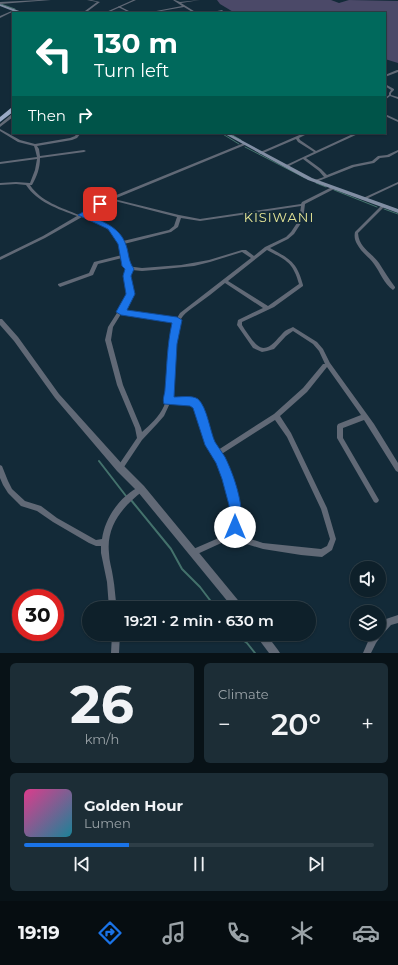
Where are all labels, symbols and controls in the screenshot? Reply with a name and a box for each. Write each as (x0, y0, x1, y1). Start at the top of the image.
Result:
text: 130 m (94, 26, 178, 60)
icon: left (28, 28, 80, 80)
text: Turn left (94, 60, 169, 82)
icon: right (74, 104, 96, 126)
text: Then (28, 106, 66, 125)
pin (83, 187, 117, 221)
icon: arrive (89, 193, 111, 215)
district label: KISIWANI (244, 209, 314, 225)
position arrow (214, 506, 256, 548)
map controls (350, 561, 386, 641)
button: sound (350, 561, 386, 597)
speed limit sign: 30 (12, 589, 64, 641)
button: layers (350, 605, 386, 641)
text: 19:21 · 2 min · 630 m (124, 611, 274, 630)
text: 26 (70, 673, 134, 736)
text: Climate (218, 686, 269, 702)
text: 20° (271, 706, 321, 743)
text: − (218, 711, 231, 738)
text: + (361, 711, 374, 738)
text: km/h (85, 731, 119, 747)
text: Golden Hour (84, 796, 183, 815)
text: Lumen (84, 815, 131, 831)
icon: previous (71, 853, 93, 875)
icon: pause (188, 853, 210, 875)
icon: next (305, 853, 327, 875)
icon: directions (96, 919, 124, 947)
icon: music (160, 919, 188, 947)
icon: phone (224, 919, 252, 947)
icon: climate (288, 919, 316, 947)
icon: car (352, 919, 380, 947)
text: 19:19 (18, 922, 60, 944)

